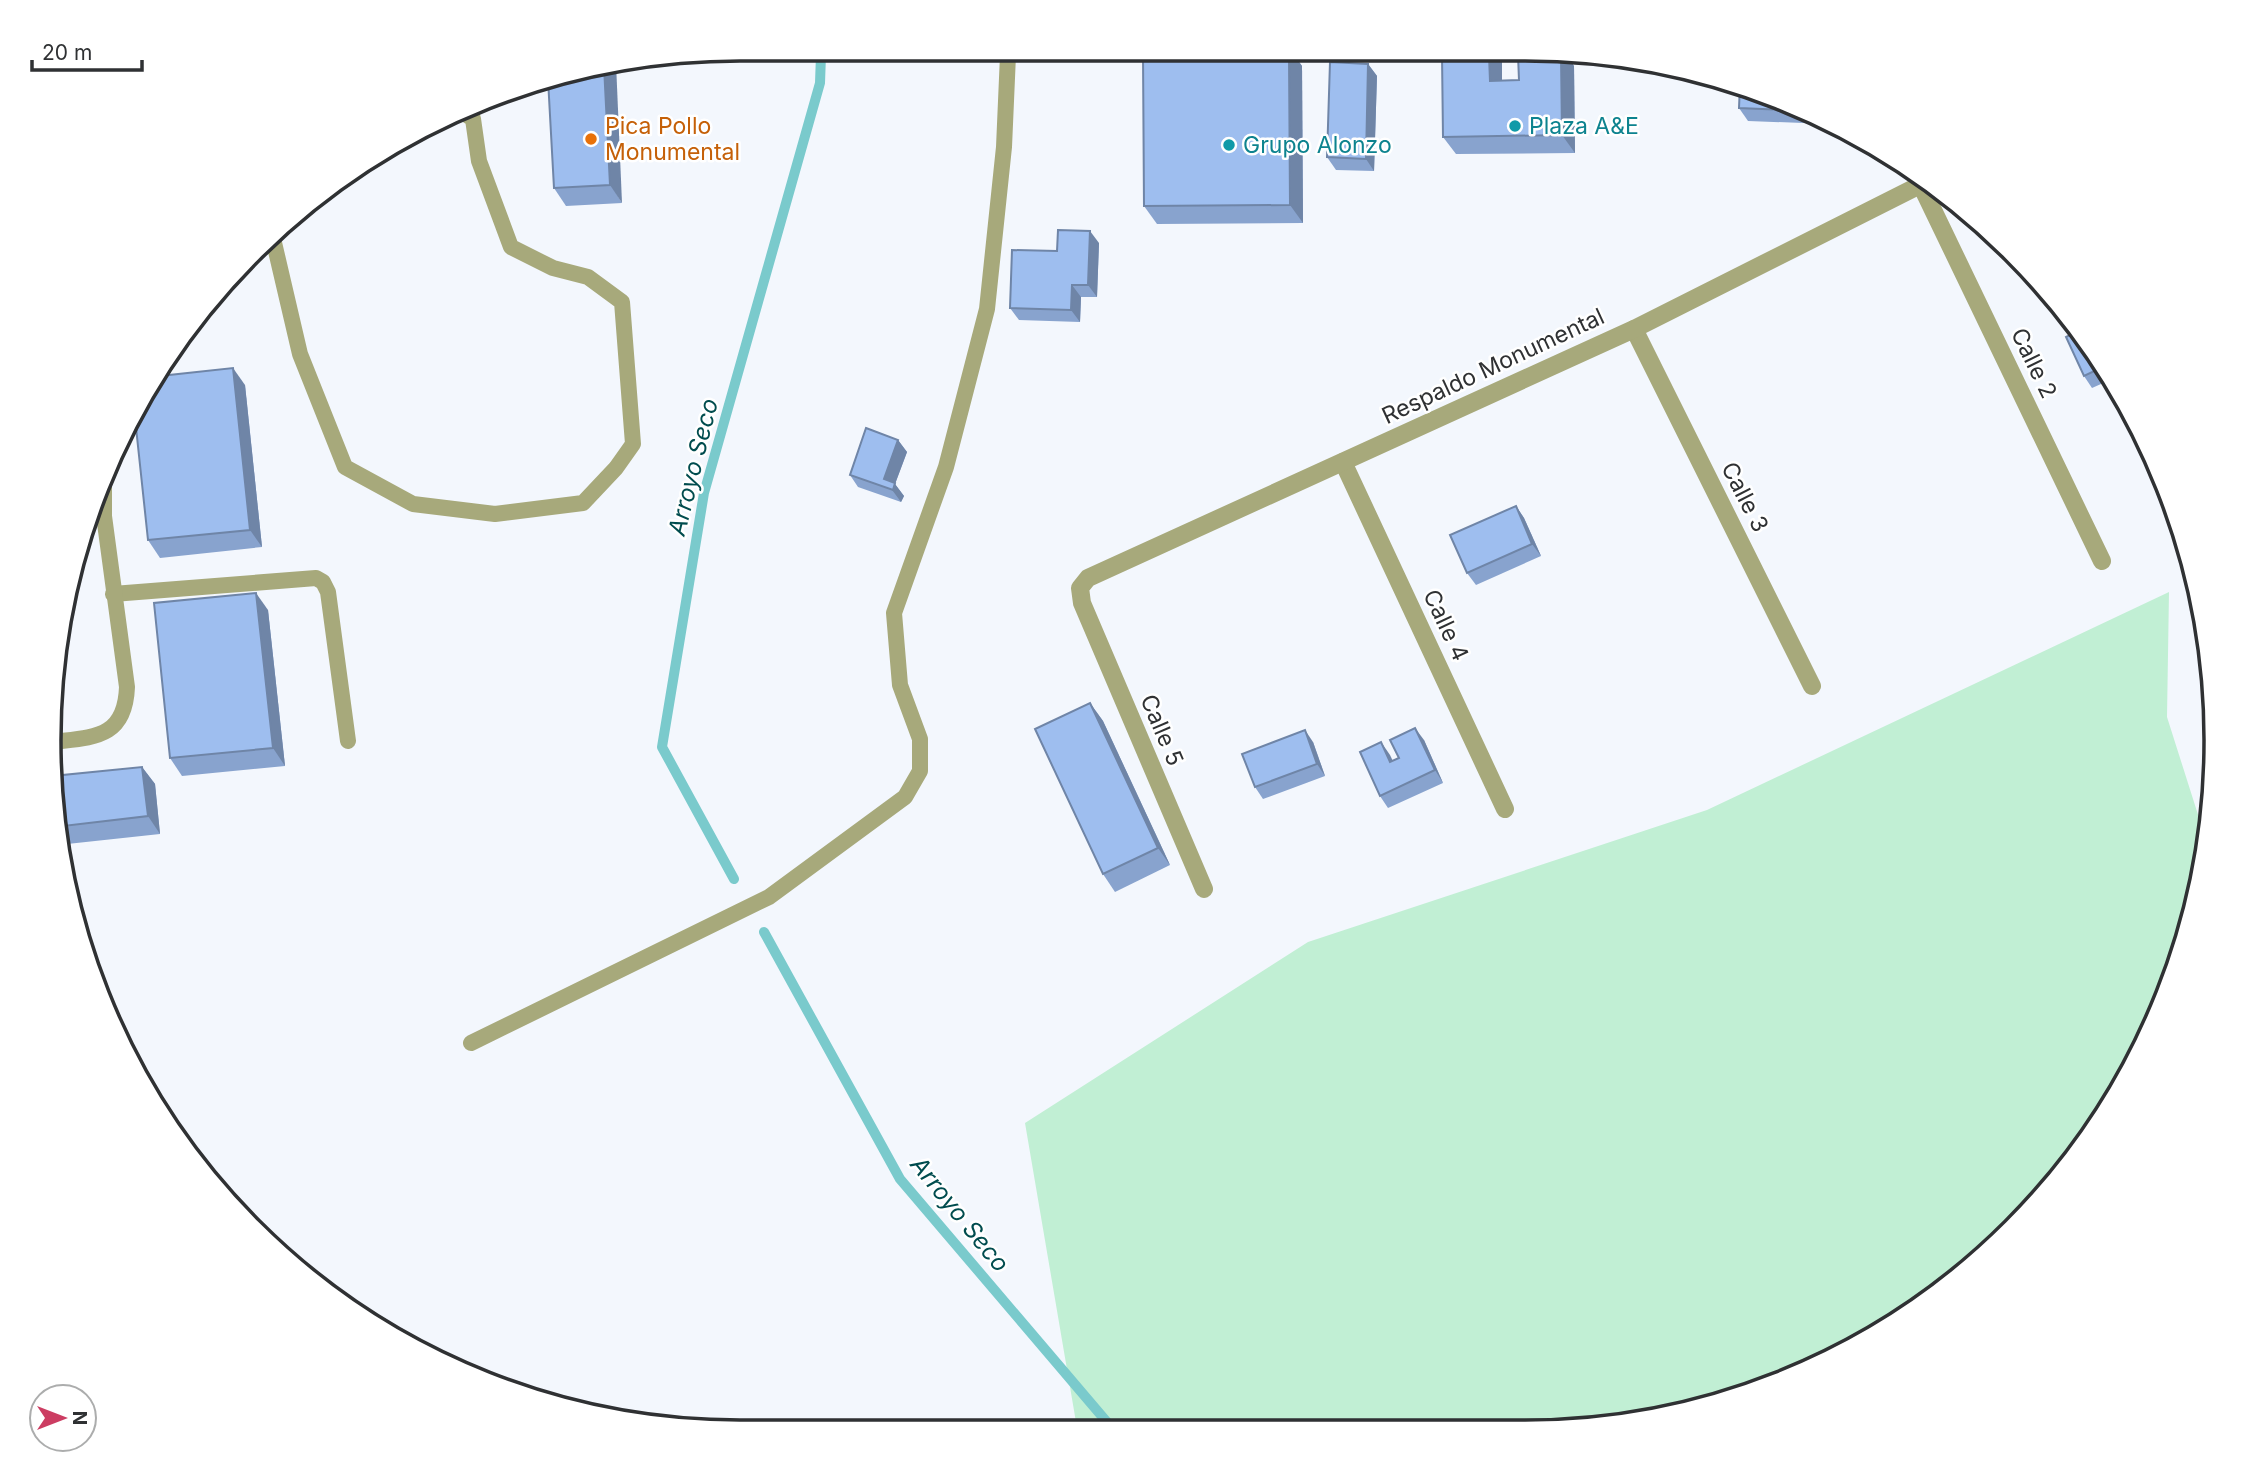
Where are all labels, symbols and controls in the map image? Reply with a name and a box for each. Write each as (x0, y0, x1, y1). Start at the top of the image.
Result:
scale bar (32, 28, 142, 72)
text: 20 m (42, 40, 92, 65)
place label: Pica Pollo Monumental (605, 112, 740, 166)
place label: Plaza A&E (1529, 112, 1639, 140)
marker: Plaza A&E (1507, 118, 1523, 134)
marker: Pica Pollo Monumental (583, 131, 599, 147)
place label: Grupo Alonzo (1243, 131, 1392, 159)
marker: Grupo Alonzo (1221, 137, 1237, 153)
street label: Respaldo Monumental (1377, 302, 1609, 430)
street label: Calle 2 (2005, 323, 2063, 403)
water label: Arroyo Seco (662, 396, 724, 539)
street label: Calle 3 (1716, 457, 1774, 537)
street label: Calle 4 (1417, 585, 1475, 665)
street label: Calle 5 (1135, 690, 1189, 770)
water label: Arroyo Seco (904, 1150, 1015, 1278)
north arrow (28, 1383, 98, 1453)
text: N (68, 1411, 91, 1425)

